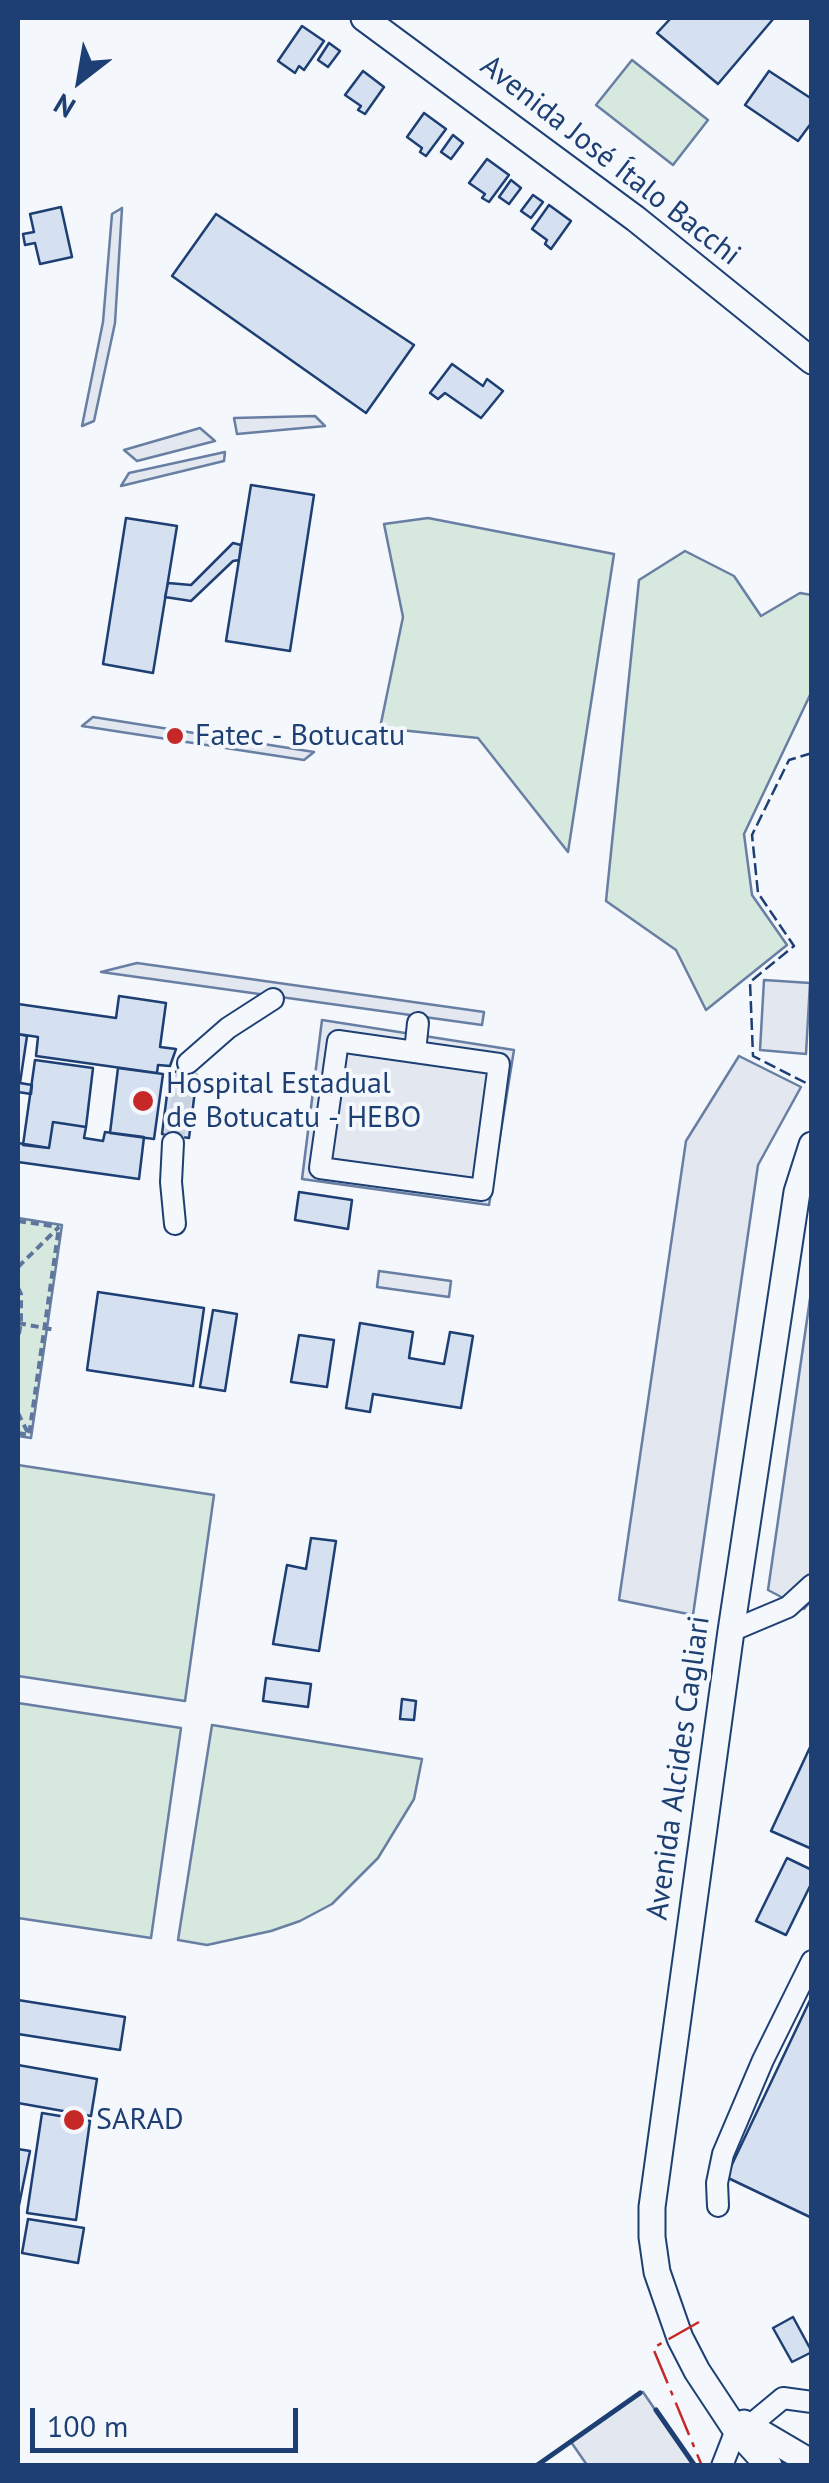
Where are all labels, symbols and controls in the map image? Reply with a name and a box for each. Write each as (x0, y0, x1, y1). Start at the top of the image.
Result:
north arrow (30, 30, 130, 130)
street label: Avenida José Ítalo Bacchi (473, 48, 747, 274)
text: N (47, 86, 82, 127)
place label: Fatec - Botucatu (195, 718, 405, 754)
marker: Fatec - Botucatu (164, 725, 186, 747)
place label: Hospital Estadual de Botucatu - HEBO (166, 1066, 421, 1136)
marker: Hospital Estadual de Botucatu - HEBO (130, 1088, 156, 1114)
street label: Avenida Alcides Cagliari (640, 1614, 718, 1922)
place label: SARAD (96, 2102, 184, 2138)
marker: SARAD (61, 2107, 87, 2133)
scale bar (35, 2388, 302, 2450)
text: 100 m (47, 2406, 128, 2445)

